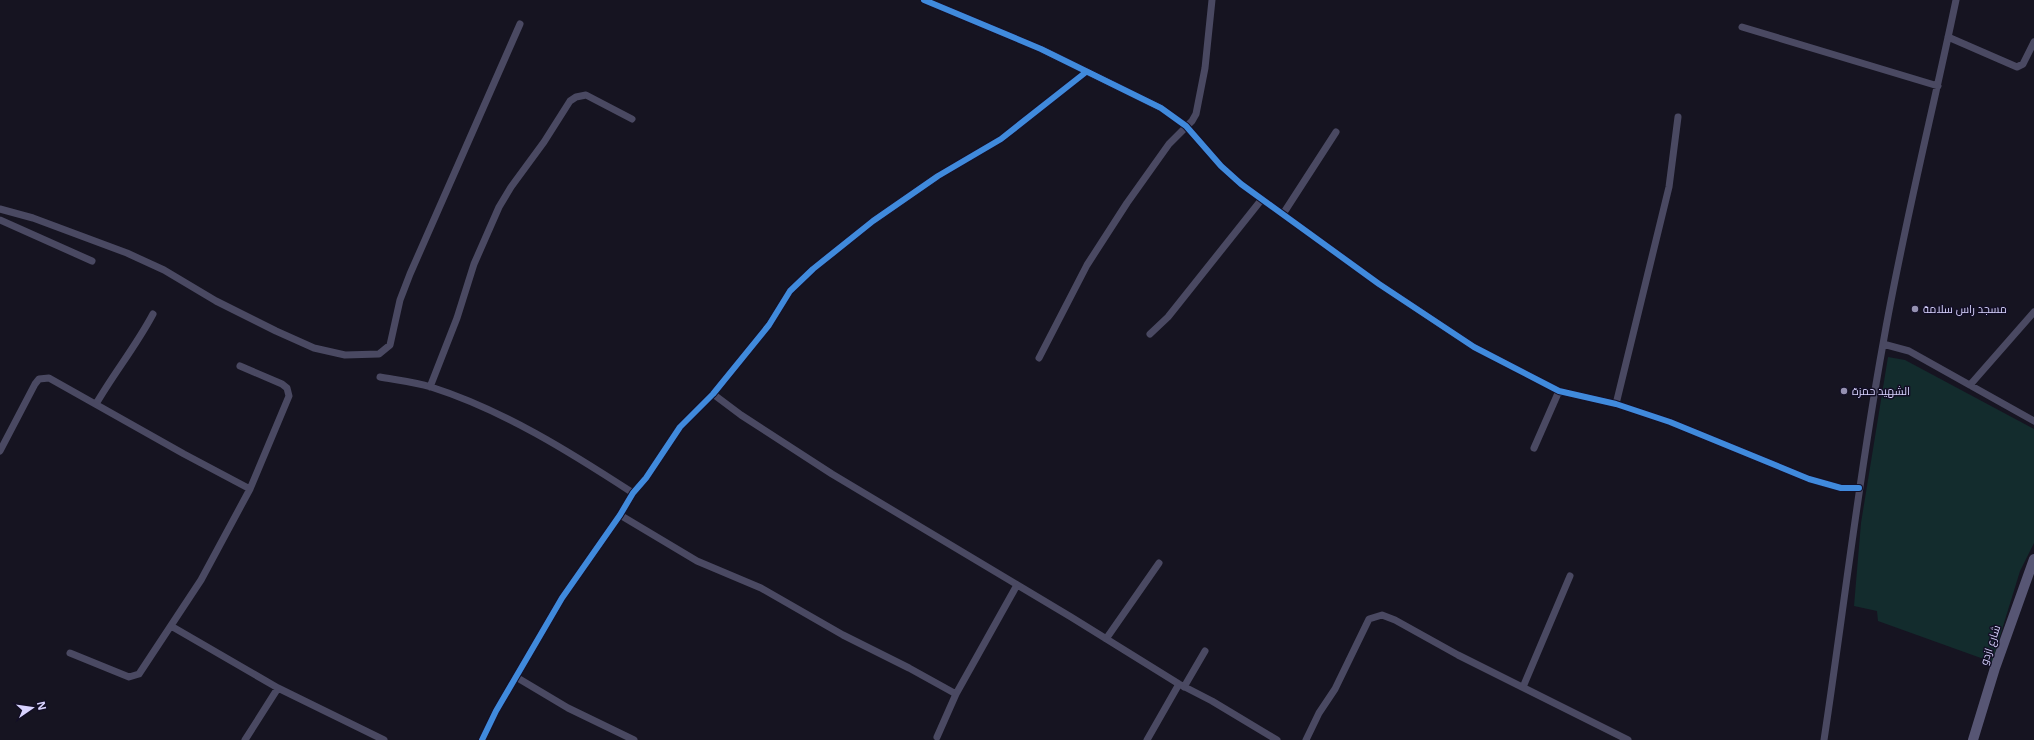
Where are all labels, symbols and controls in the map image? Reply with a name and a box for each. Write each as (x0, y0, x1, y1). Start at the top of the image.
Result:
place label: مسجد راس سلامة (1923, 301, 2007, 316)
marker: مسجد راس سلامة (1910, 304, 1920, 314)
place label: الشهيد حمزة (1852, 383, 1910, 398)
marker: الشهيد حمزة (1839, 386, 1849, 396)
street label: شارع ازدو (1976, 623, 2004, 667)
north arrow (12, 688, 52, 728)
text: N (34, 700, 51, 712)

